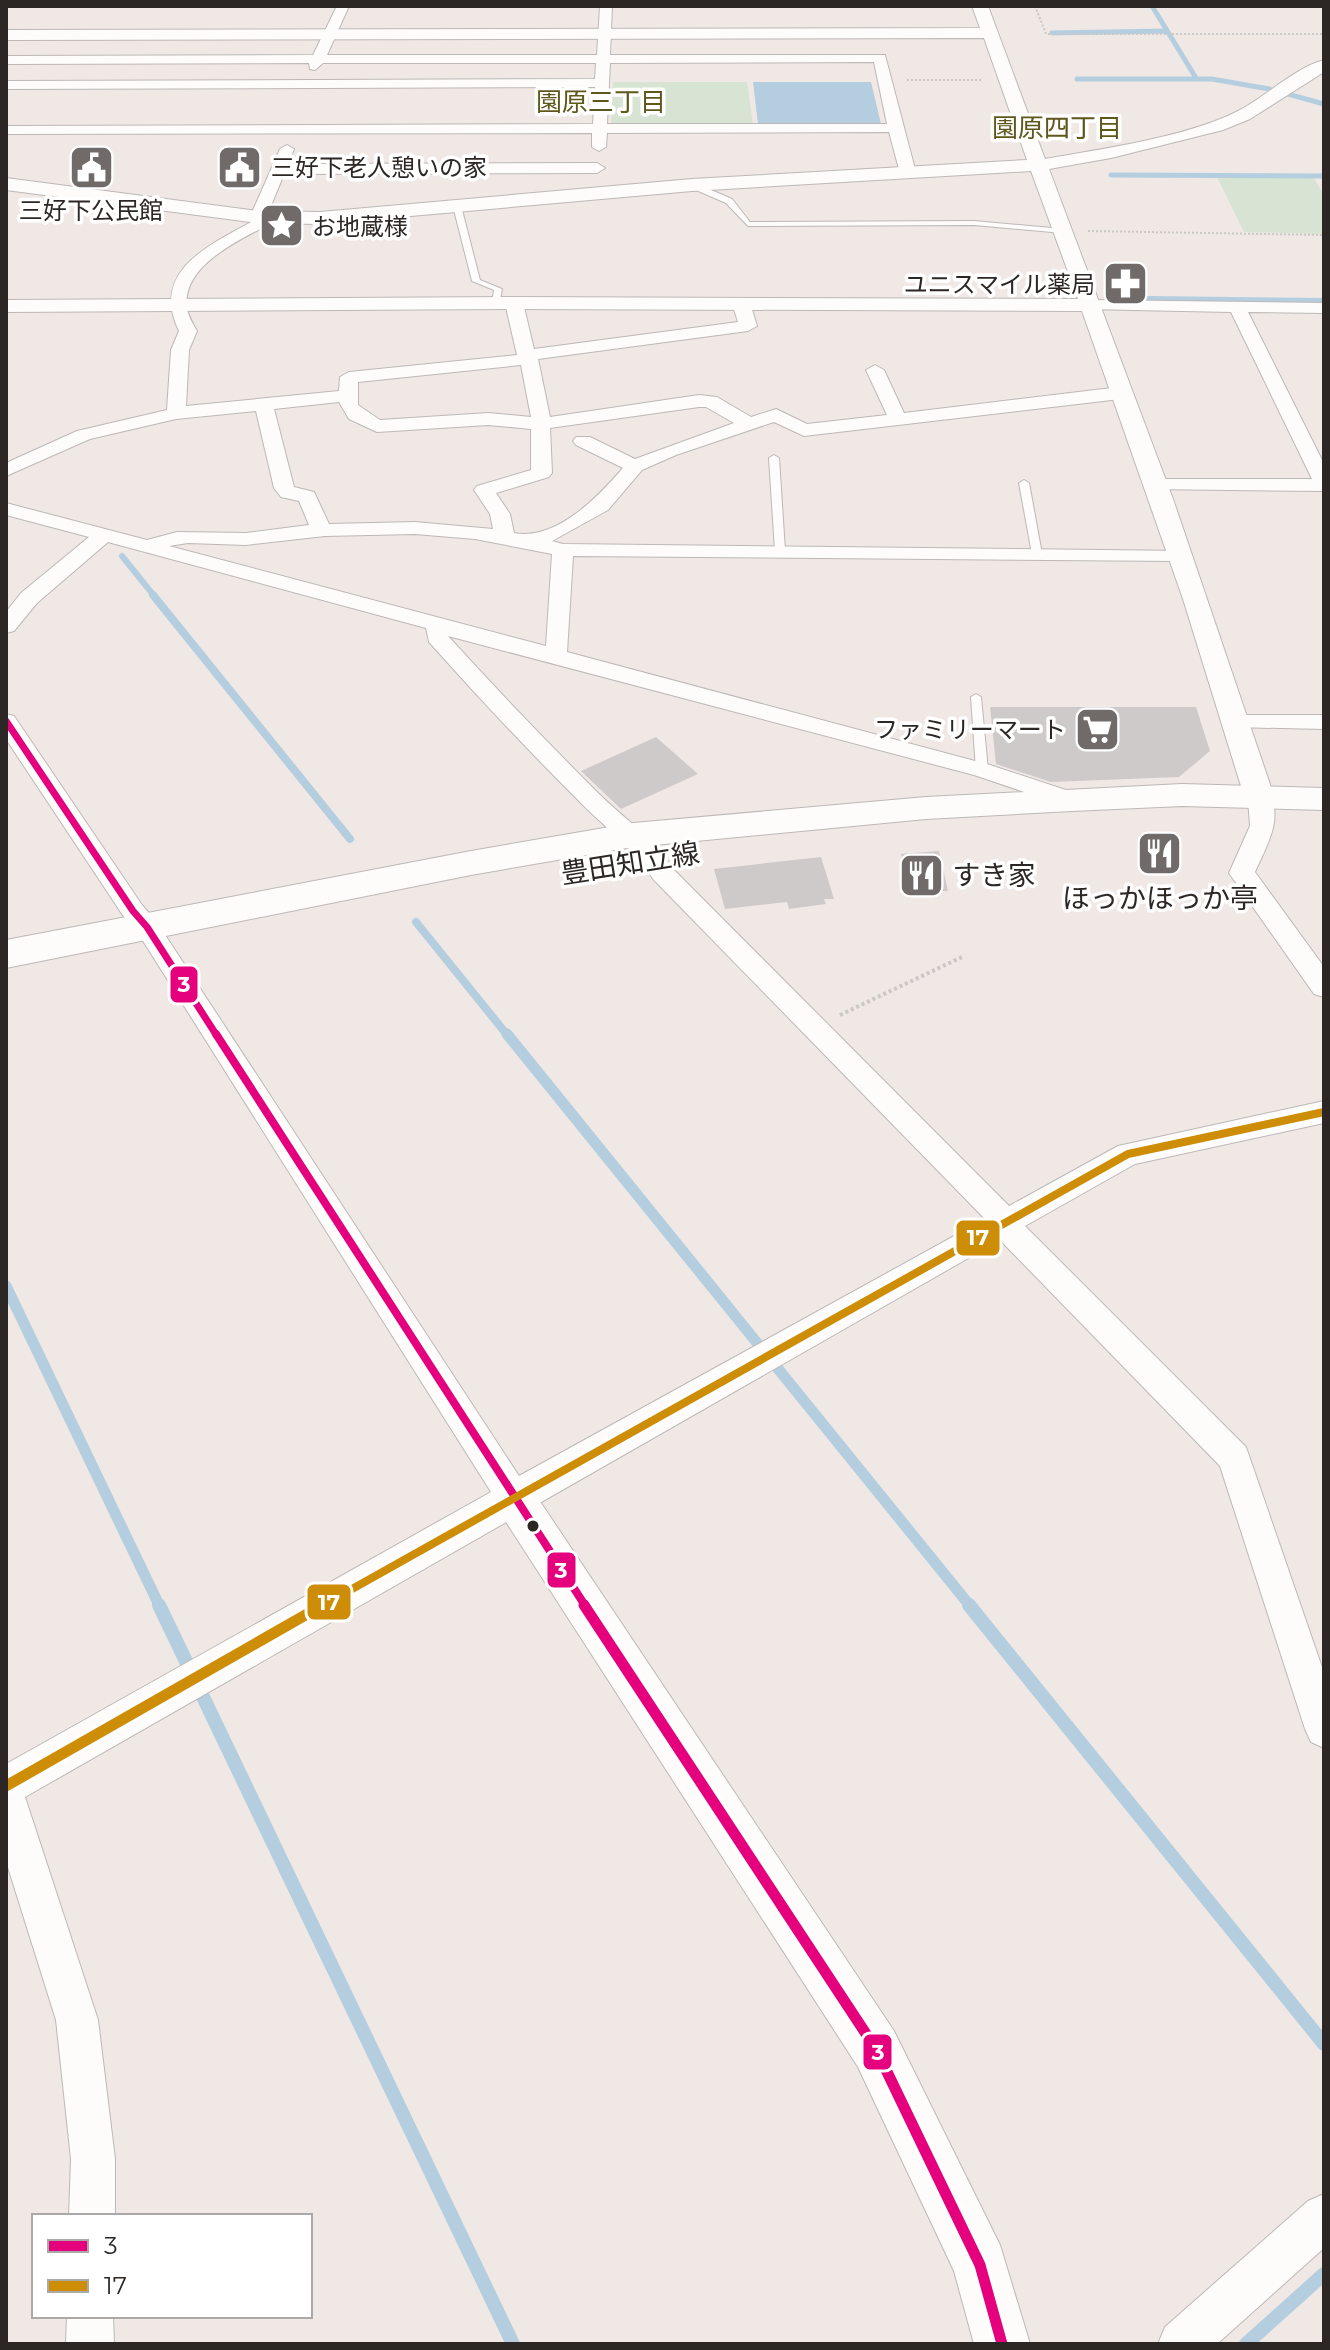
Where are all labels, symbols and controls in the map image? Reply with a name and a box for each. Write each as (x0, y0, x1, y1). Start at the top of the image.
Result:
district label: 園原三丁目 (536, 86, 666, 118)
district label: 園原四丁目 (992, 112, 1122, 144)
public building icon: 三好下老人憩いの家 (216, 143, 264, 191)
public building icon: 三好下公民館 (67, 144, 115, 192)
place label: 三好下老人憩いの家 (271, 153, 487, 182)
place label: 三好下公民館 (19, 196, 163, 225)
place icon: お地蔵様 (257, 202, 305, 250)
place label: お地蔵様 (312, 212, 408, 241)
pharmacy icon: ユニスマイル薬局 (1102, 260, 1150, 308)
place label: ユニスマイル薬局 (904, 270, 1095, 299)
supermarket icon: ファミリーマート (1073, 705, 1121, 753)
place label: ファミリーマート (874, 715, 1066, 744)
restaurant icon: ほっかほっか亭 (1136, 830, 1184, 878)
street label: 豊田知立線 (558, 835, 702, 891)
restaurant icon: すき家 (897, 851, 945, 899)
place label: すき家 (952, 858, 1036, 892)
place label: ほっかほっか亭 (1062, 881, 1258, 915)
line badge: 3 (169, 965, 199, 1004)
text: 3 (176, 971, 191, 998)
line badge: 17 (955, 1219, 1001, 1257)
text: 17 (967, 1224, 989, 1251)
unlabelled marker (525, 1518, 541, 1534)
line badge: 3 (546, 1551, 577, 1589)
text: 3 (553, 1557, 568, 1584)
line badge: 17 (306, 1583, 352, 1621)
text: 17 (318, 1589, 340, 1616)
line badge: 3 (862, 2033, 893, 2071)
text: 3 (870, 2039, 885, 2066)
legend (32, 2214, 312, 2318)
text: 3 (104, 2231, 118, 2260)
text: 17 (104, 2271, 127, 2300)

